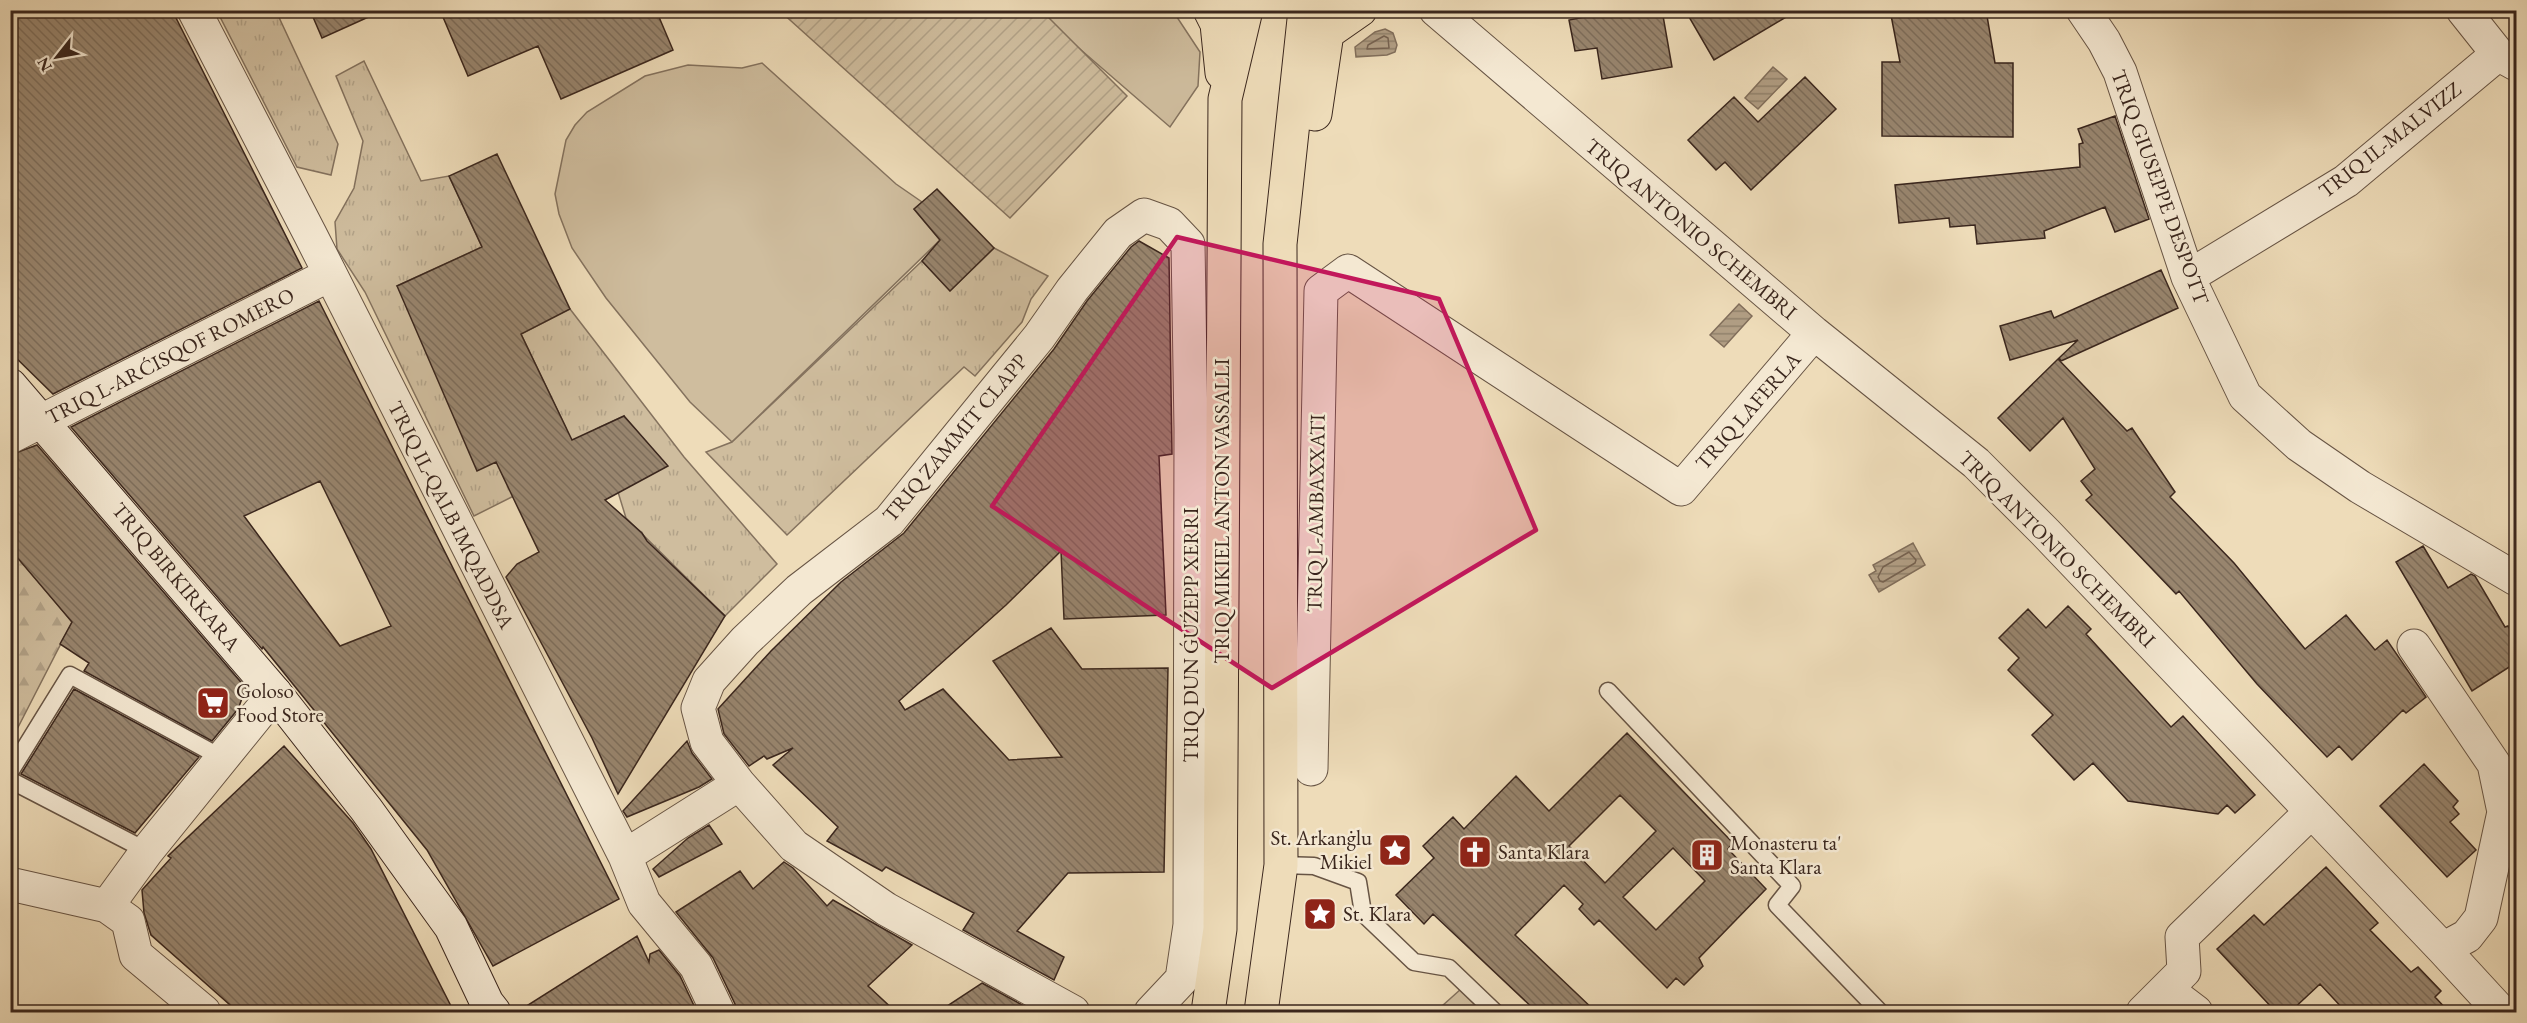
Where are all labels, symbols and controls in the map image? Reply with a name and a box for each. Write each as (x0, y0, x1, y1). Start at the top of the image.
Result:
north arrow (27, 27, 87, 87)
text: N (32, 53, 57, 75)
street label: TRIQ GIUSEPPE DESPOTT (2104, 66, 2216, 309)
street label: TRIQ IL-MALVIZZ (2313, 75, 2467, 205)
street label: TRIQ ANTONIO SCHEMBRI (1579, 132, 1803, 326)
street label: TRIQ L-ARĆISQOF ROMERO (41, 281, 299, 431)
street label: TRIQ LAFERLA (1689, 346, 1807, 476)
street label: TRIQ ZAMMIT CLAPP (876, 348, 1034, 528)
street label: TRIQ MIKIEL ANTON VASSALLI (1208, 358, 1236, 664)
street label: TRIQ IL-QALB IMQADDSA (381, 396, 521, 634)
street label: TRIQ L-AMBAXXATI (1300, 414, 1332, 612)
street label: TRIQ ANTONIO SCHEMBRI (1952, 444, 2162, 654)
street label: TRIQ BIRKIRKARA (105, 497, 247, 658)
street label: TRIQ DUN ǴUŹEPP XERRI (1177, 507, 1205, 763)
place label: Goloso Food Store (236, 677, 324, 728)
supermarket icon: Goloso Food Store (195, 685, 231, 721)
place label: St. Arkanġlu Mikiel (1271, 824, 1372, 875)
place label: Monasteru ta' Santa Klara (1730, 829, 1841, 880)
place icon: St. Arkanġlu Mikiel (1377, 832, 1413, 868)
church icon: Santa Klara (1457, 834, 1493, 870)
building icon: Monasteru ta' Santa Klara (1689, 837, 1725, 873)
place label: Santa Klara (1498, 838, 1590, 865)
place icon: St. Klara (1302, 896, 1338, 932)
place label: St. Klara (1343, 900, 1412, 927)

